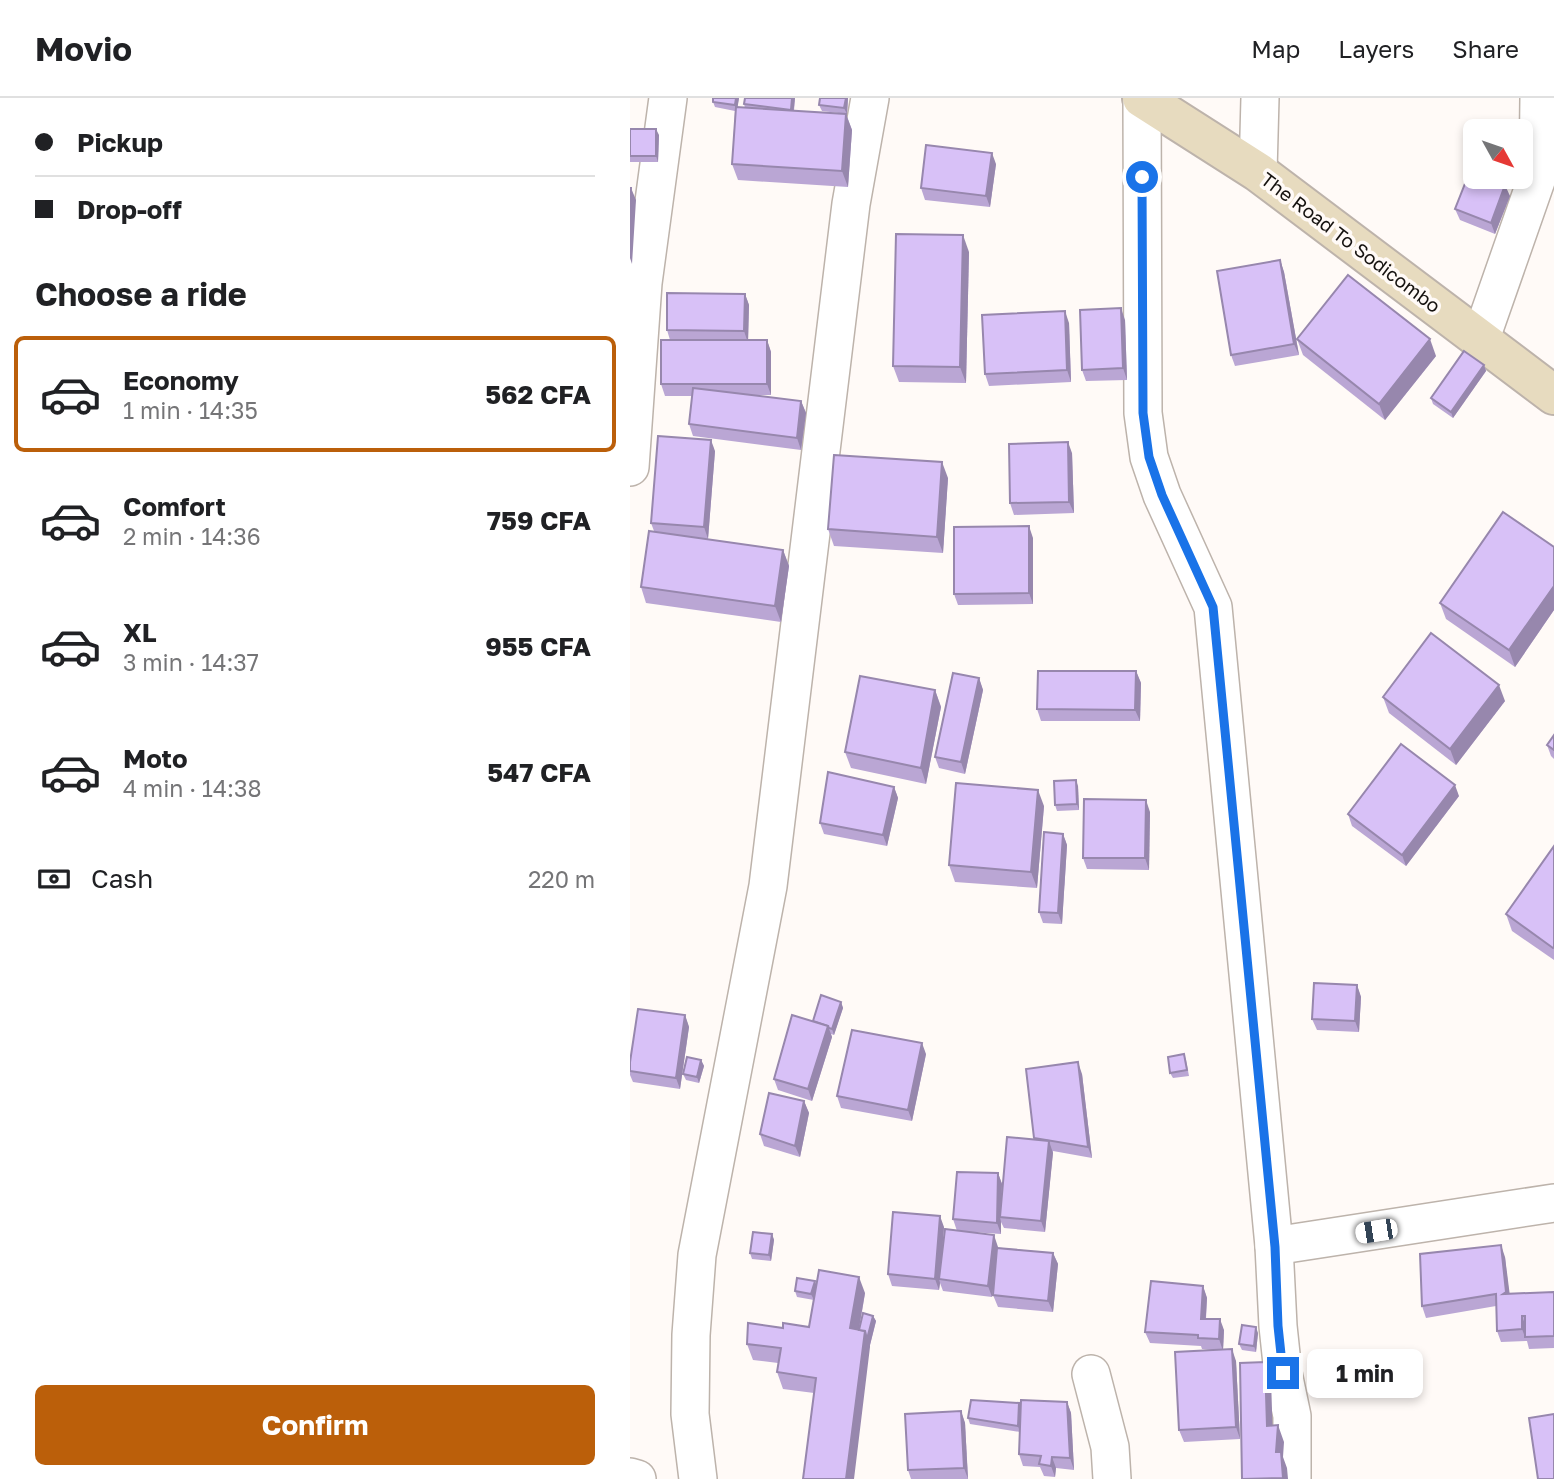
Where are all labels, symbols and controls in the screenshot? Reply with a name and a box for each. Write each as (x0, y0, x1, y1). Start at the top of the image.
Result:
text: Movio (35, 29, 132, 68)
text: Map (1251, 34, 1300, 63)
text: Layers (1338, 34, 1414, 63)
text: Share (1452, 34, 1519, 63)
north arrow (1463, 119, 1533, 189)
map controls (1463, 119, 1533, 189)
text: Pickup (77, 127, 163, 158)
route start (1126, 161, 1158, 193)
street label: The Road To Sodicombo (1257, 167, 1445, 317)
text: Drop-off (77, 194, 182, 225)
text: Choose a ride (35, 275, 247, 313)
icon: car (39, 363, 102, 426)
text: Economy (123, 365, 239, 396)
text: 562 CFA (485, 379, 591, 410)
text: 1 min · 14:35 (123, 396, 258, 424)
icon: car (39, 489, 102, 552)
text: Comfort (123, 491, 226, 522)
text: 759 CFA (487, 505, 591, 536)
text: 2 min · 14:36 (123, 522, 261, 550)
icon: car (39, 615, 102, 678)
text: XL (123, 617, 157, 648)
text: 955 CFA (485, 631, 591, 662)
text: 3 min · 14:37 (123, 648, 259, 676)
icon: car (39, 741, 102, 804)
text: Moto (123, 743, 188, 774)
text: 547 CFA (487, 757, 591, 788)
text: 4 min · 14:38 (123, 774, 261, 802)
icon: cash (35, 860, 73, 898)
text: Cash (91, 863, 153, 894)
text: 220 m (528, 865, 595, 893)
car (1354, 1217, 1399, 1245)
callout: 1 min (1308, 1348, 1423, 1398)
route end (1267, 1357, 1299, 1389)
text: 1 min (1336, 1359, 1394, 1387)
button: Confirm (35, 1385, 595, 1465)

